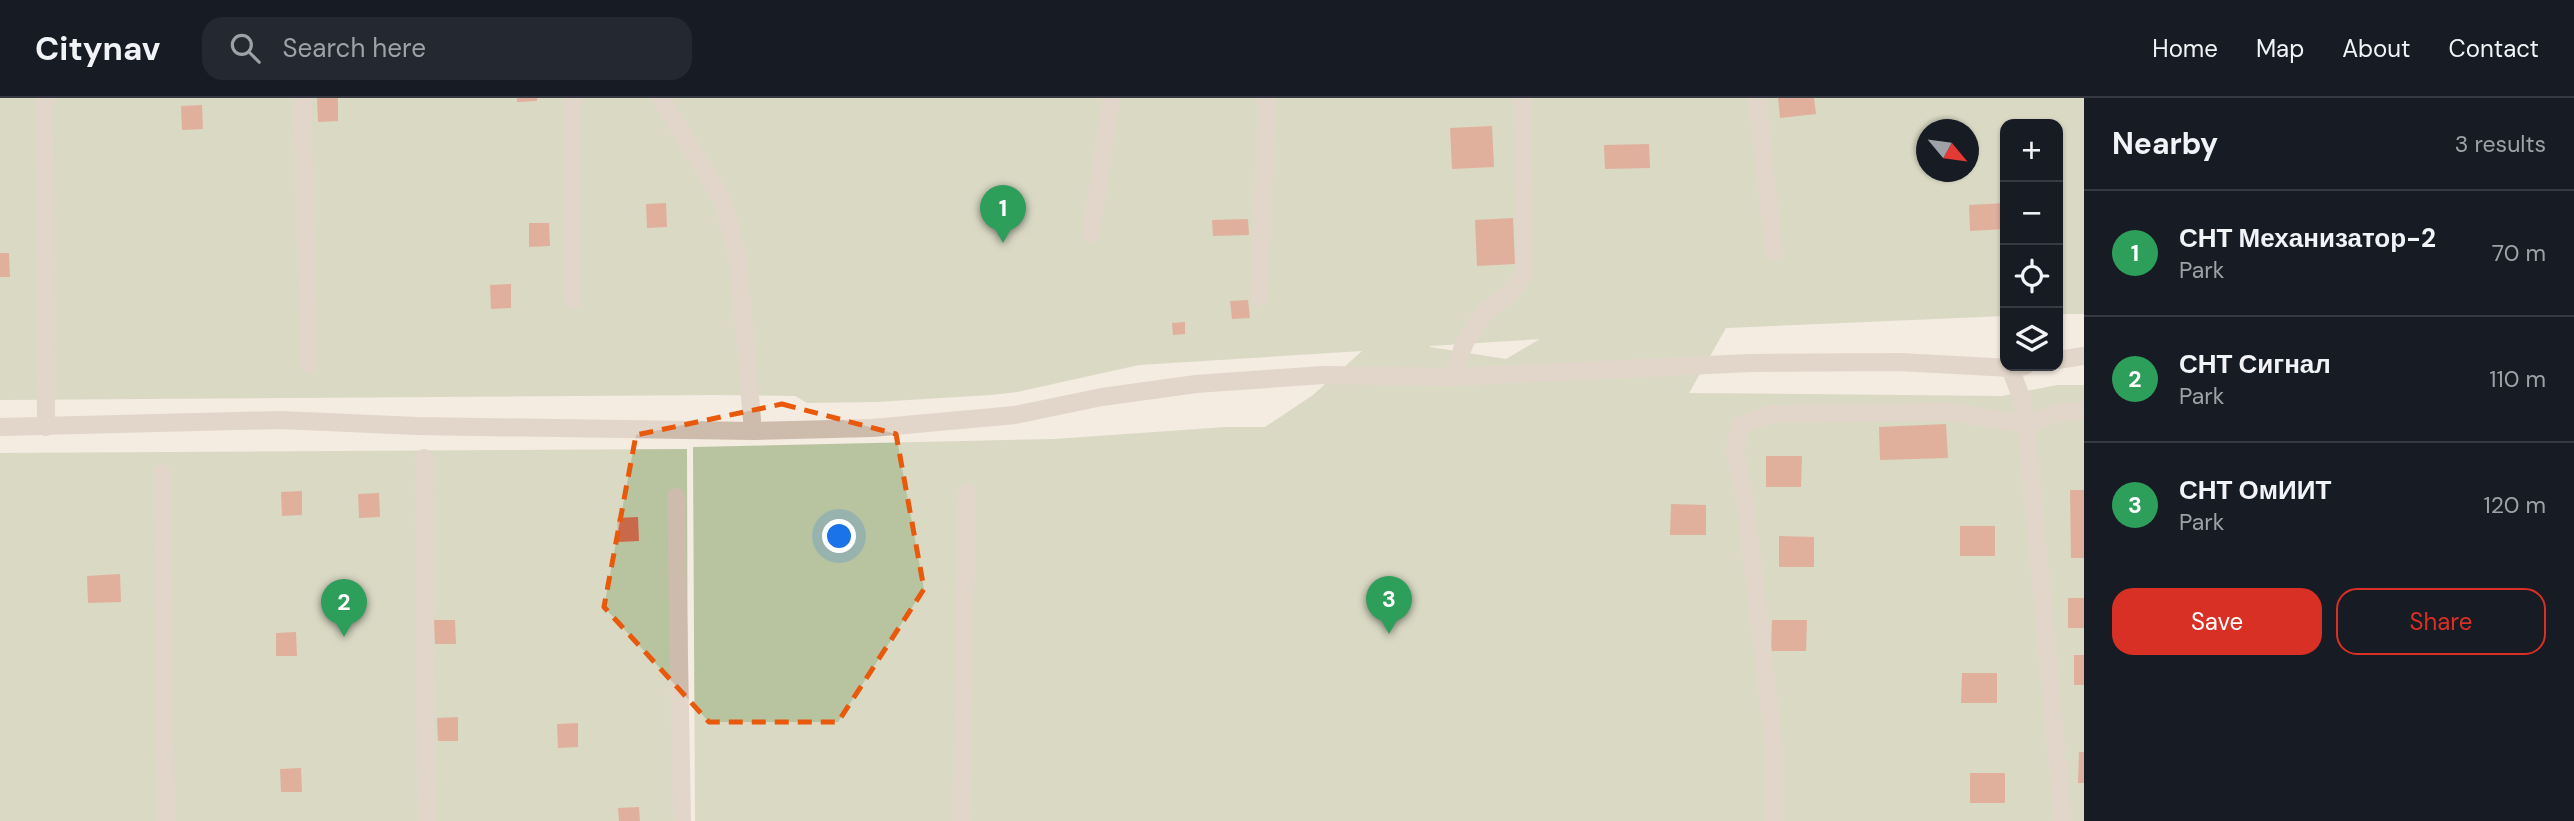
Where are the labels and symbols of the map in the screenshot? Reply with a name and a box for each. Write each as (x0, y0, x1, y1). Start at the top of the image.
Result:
north arrow (1916, 119, 1979, 182)
pin: 1 (980, 185, 1026, 243)
your location (822, 519, 856, 553)
pin: 3 (1366, 576, 1412, 634)
pin: 2 (321, 579, 367, 637)

